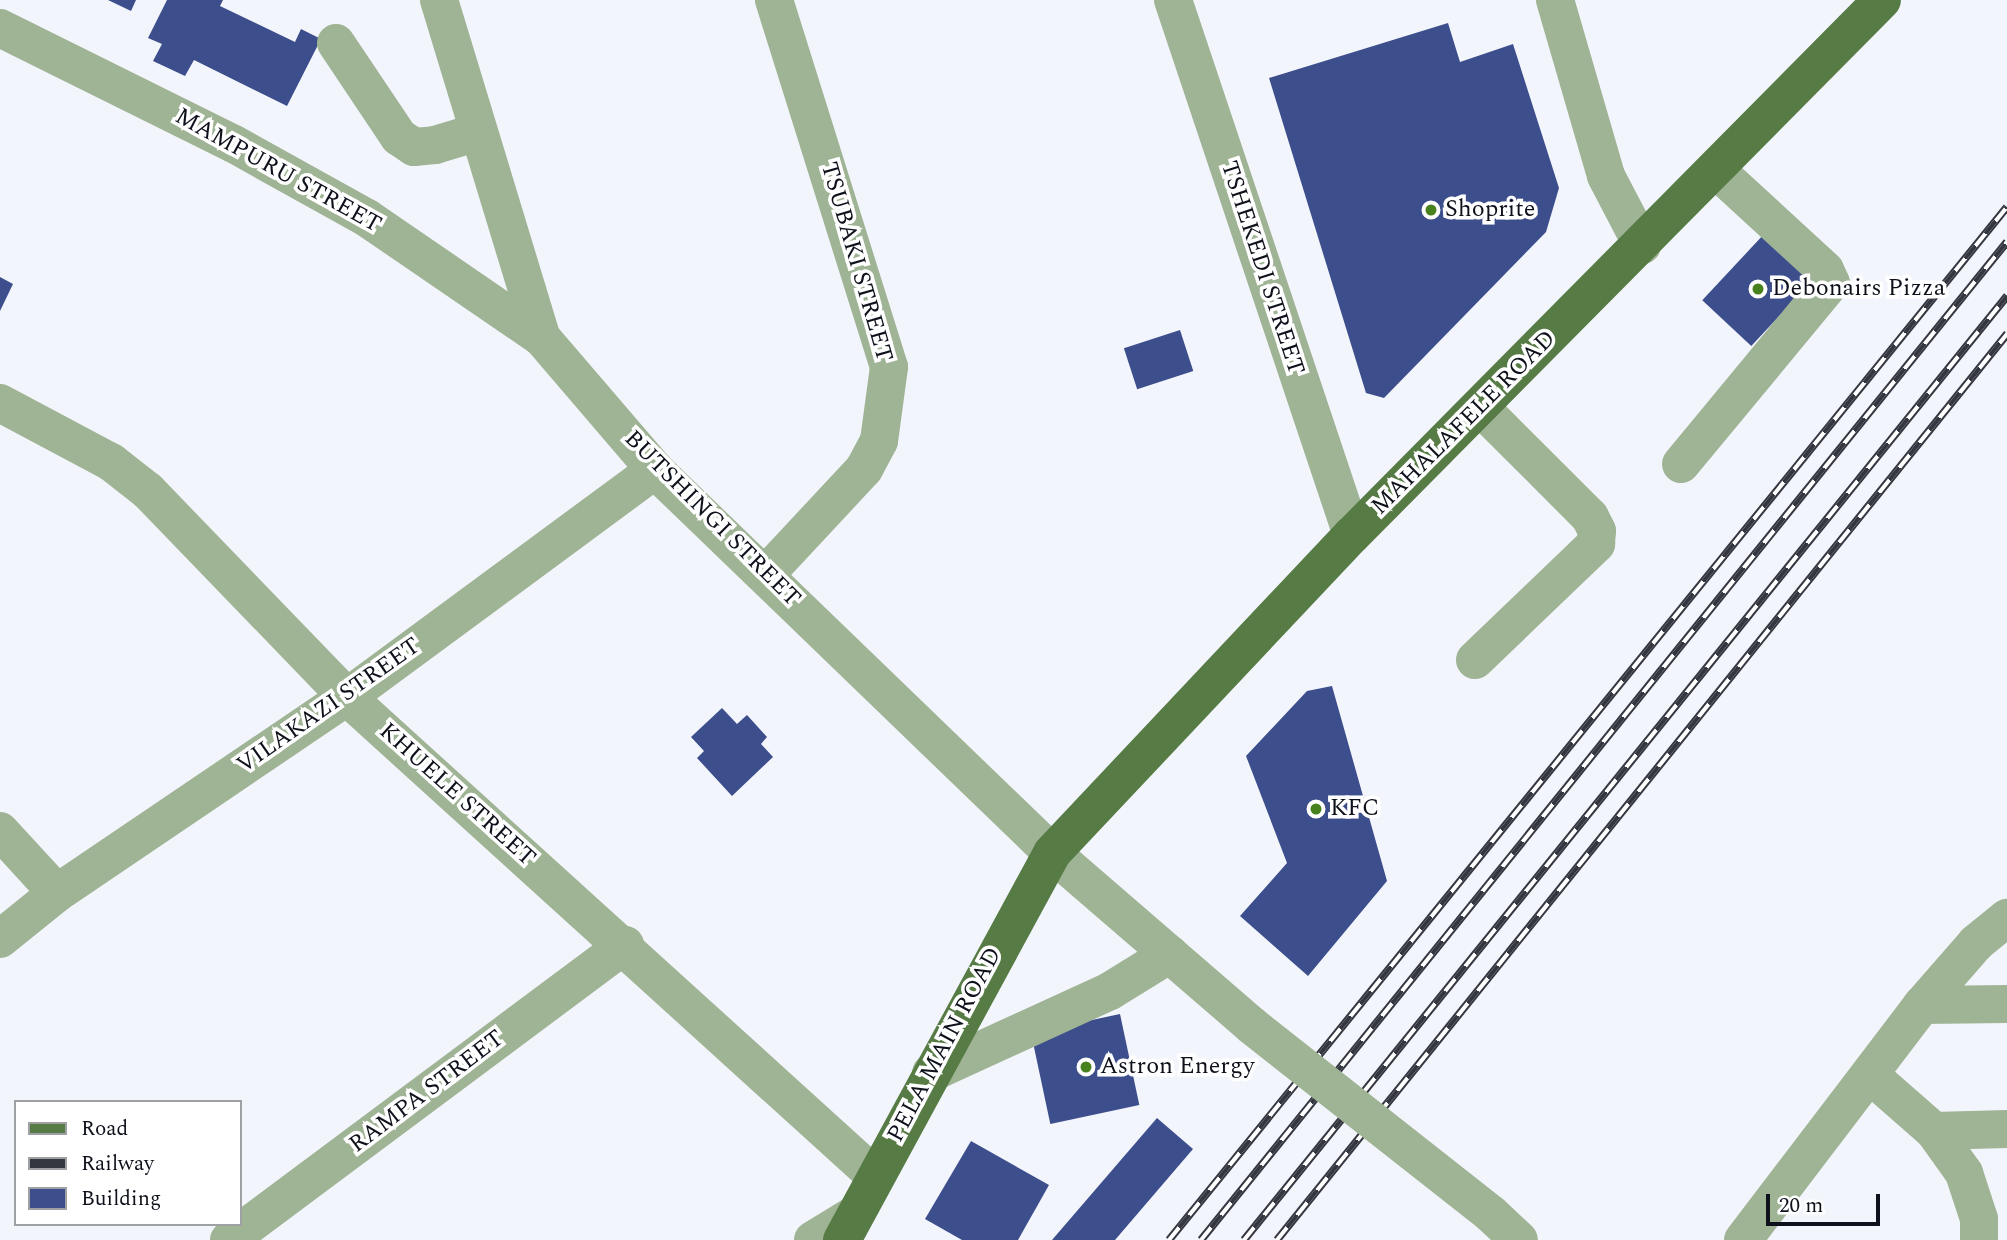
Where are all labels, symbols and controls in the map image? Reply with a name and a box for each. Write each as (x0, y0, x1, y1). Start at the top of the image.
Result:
street label: MAMPURU STREET (170, 102, 386, 240)
street label: TSHEKEDI STREET (1214, 157, 1310, 379)
street label: TSUBAKI STREET (814, 159, 898, 365)
place label: Shoprite (1445, 196, 1535, 224)
marker: Shoprite (1423, 202, 1439, 218)
place label: Debonairs Pizza (1772, 275, 1945, 303)
marker: Debonairs Pizza (1750, 281, 1766, 297)
street label: MAHALAFELE ROAD (1366, 325, 1562, 521)
street label: BUTSHINGI STREET (618, 425, 806, 613)
street label: VILAKAZI STREET (232, 632, 426, 780)
street label: KHUELE STREET (373, 717, 541, 873)
place label: KFC (1330, 795, 1379, 823)
marker: KFC (1308, 801, 1324, 817)
street label: PELA MAIN ROAD (882, 943, 1008, 1147)
street label: RAMPA STREET (344, 1024, 510, 1160)
place label: Astron Energy (1100, 1053, 1254, 1081)
marker: Astron Energy (1078, 1059, 1094, 1075)
legend (14, 1100, 242, 1226)
text: Road (81, 1113, 128, 1145)
text: Railway (81, 1148, 154, 1180)
scale bar (1769, 1180, 1883, 1224)
text: Building (81, 1183, 161, 1215)
text: 20 m (1779, 1190, 1823, 1222)

